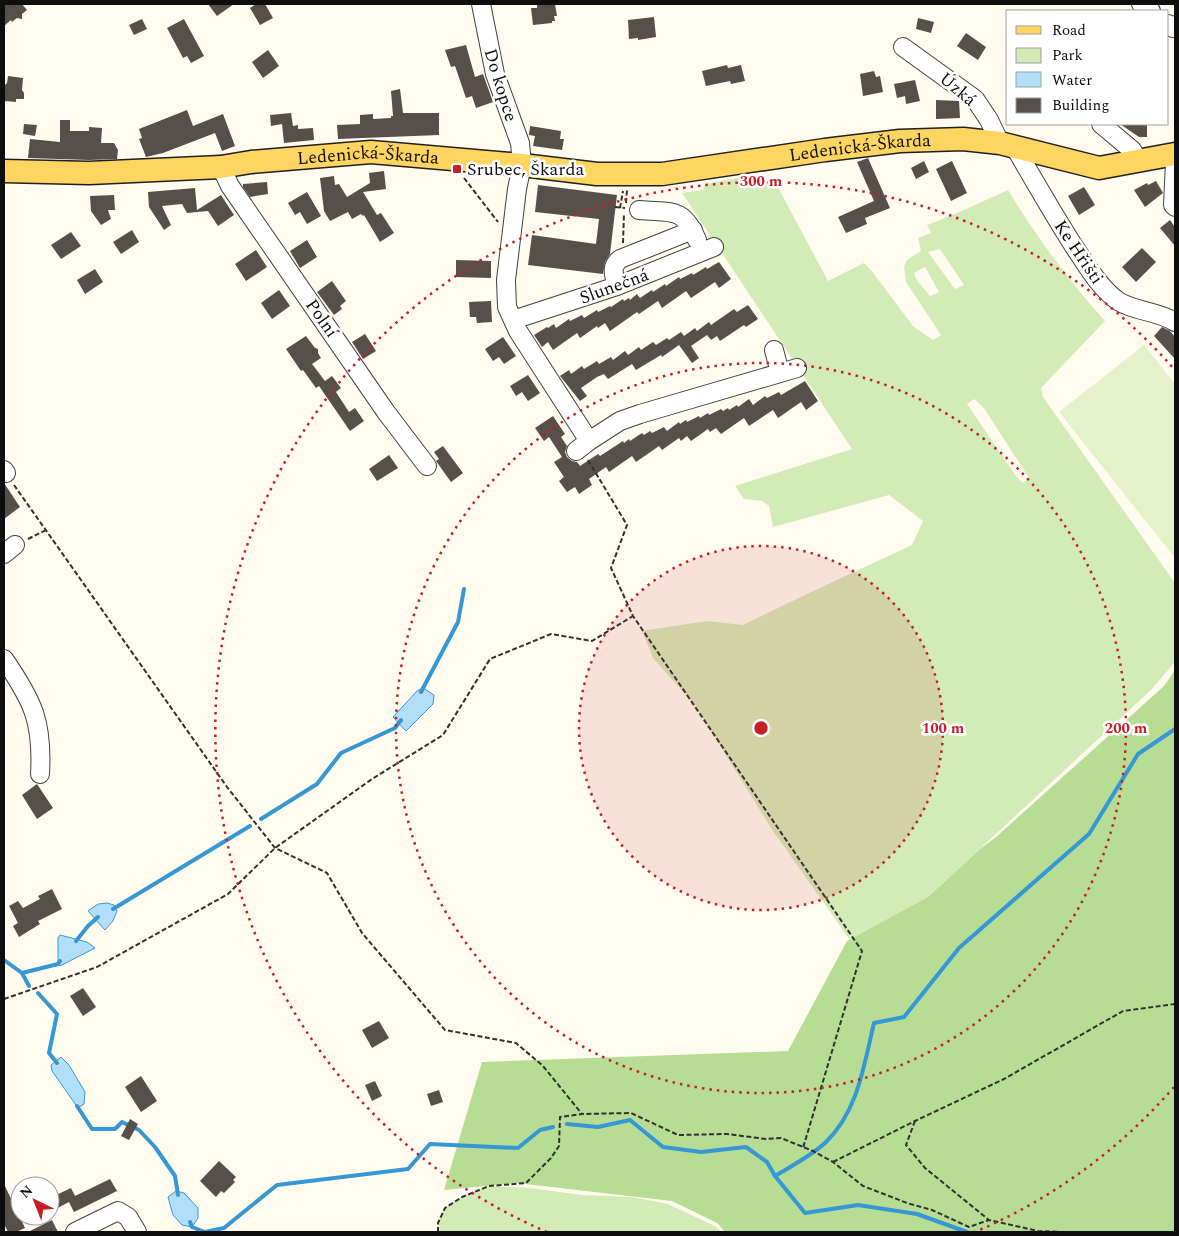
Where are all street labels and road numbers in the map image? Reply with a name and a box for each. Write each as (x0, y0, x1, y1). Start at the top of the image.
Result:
street label: Do kopce (477, 45, 524, 125)
street label: Úzká (933, 66, 982, 113)
street label: Ledenická-Škarda (787, 127, 932, 169)
street label: Ledenická-Škarda (296, 139, 440, 172)
street label: Ke Hřišti (1047, 215, 1110, 290)
street label: Slunečná (576, 261, 653, 311)
street label: Polní (298, 293, 346, 344)

